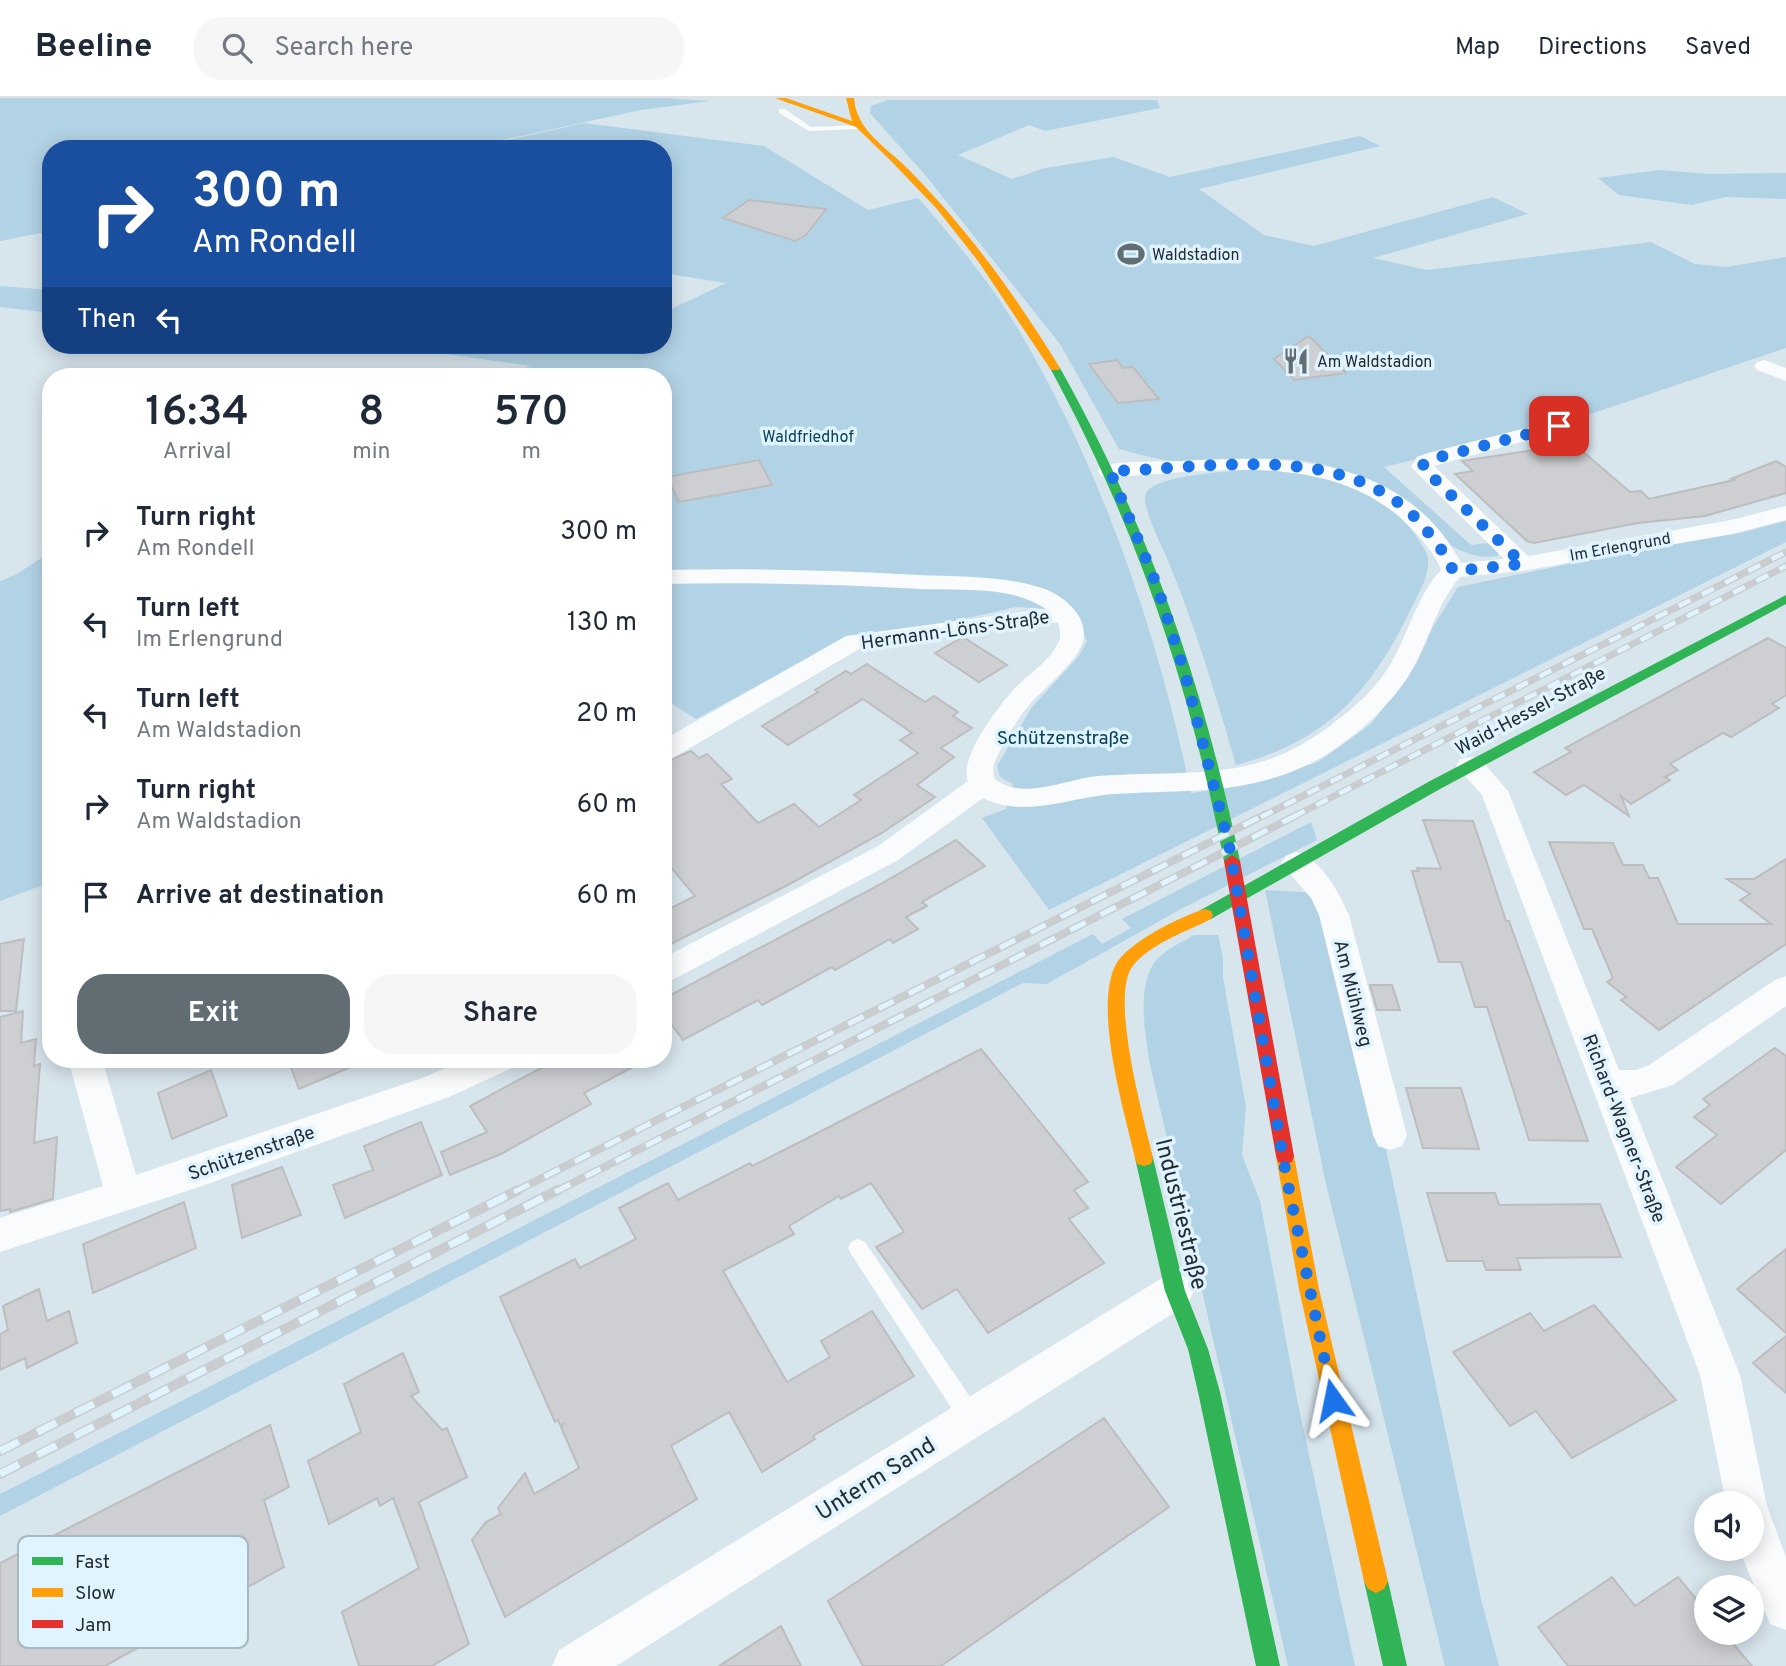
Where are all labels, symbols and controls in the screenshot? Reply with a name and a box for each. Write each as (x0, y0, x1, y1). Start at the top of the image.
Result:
search box (194, 17, 684, 80)
text: Beeline (35, 27, 152, 69)
icon: search (218, 29, 256, 67)
text: Search here (274, 32, 413, 65)
text: Map (1455, 33, 1500, 63)
text: Directions (1538, 33, 1647, 63)
text: Saved (1685, 33, 1751, 63)
text: 300 m (192, 163, 340, 225)
icon: right (77, 168, 168, 259)
text: Am Rondell (192, 224, 357, 264)
sports icon: Waldstadion (1116, 239, 1146, 269)
place label: Waldstadion (1152, 246, 1239, 266)
icon: left (150, 301, 188, 339)
text: Then (77, 304, 136, 337)
restaurant icon: Am Waldstadion (1281, 346, 1311, 376)
place label: Am Waldstadion (1317, 353, 1432, 373)
text: 16:34 (145, 387, 249, 440)
text: 8 (358, 387, 384, 440)
text: 570 (494, 387, 569, 440)
pin (1529, 396, 1589, 456)
icon: arrive (1540, 407, 1578, 445)
park label: Waldfriedhof (762, 428, 854, 448)
text: Arrival (163, 438, 231, 467)
text: min (352, 438, 391, 467)
text: m (522, 438, 541, 467)
text: Turn right (136, 502, 256, 535)
icon: right (77, 514, 115, 552)
text: 300 m (560, 516, 637, 549)
street label: Im Erlengrund (1568, 529, 1672, 567)
text: Am Rondell (136, 535, 255, 564)
text: Turn left (136, 593, 240, 626)
icon: left (77, 605, 115, 643)
street label: Hermann-Löns-Straße (859, 606, 1051, 656)
text: 130 m (567, 607, 637, 640)
text: Im Erlengrund (136, 626, 283, 655)
street label: Waid-Hessel-Straße (1451, 662, 1610, 762)
text: Turn left (136, 684, 240, 717)
icon: left (77, 696, 115, 734)
text: 20 m (576, 698, 637, 731)
text: Am Waldstadion (136, 717, 302, 746)
park label: Schützenstraße (997, 727, 1129, 751)
text: Turn right (136, 775, 256, 808)
icon: right (77, 787, 115, 825)
text: 60 m (577, 789, 637, 822)
text: Am Waldstadion (136, 808, 302, 837)
icon: arrive (77, 878, 115, 916)
text: Arrive at destination (136, 880, 384, 913)
text: 60 m (577, 880, 637, 913)
street label: Am Mühlweg (1327, 937, 1377, 1050)
button: Exit (77, 974, 350, 1054)
button: Share (364, 974, 637, 1054)
street label: Richard-Wagner-Straße (1576, 1031, 1670, 1227)
street label: Schützenstraße (185, 1121, 318, 1187)
street label: Industriestraße (1147, 1136, 1212, 1293)
position arrow (1296, 1363, 1370, 1437)
street label: Unterm Sand (811, 1432, 942, 1528)
map controls (1694, 1491, 1764, 1645)
button: sound (1694, 1491, 1764, 1561)
legend (18, 1536, 248, 1648)
text: Fast (75, 1551, 110, 1575)
button: layers (1694, 1575, 1764, 1645)
text: Slow (75, 1582, 115, 1606)
text: Jam (75, 1614, 112, 1638)

